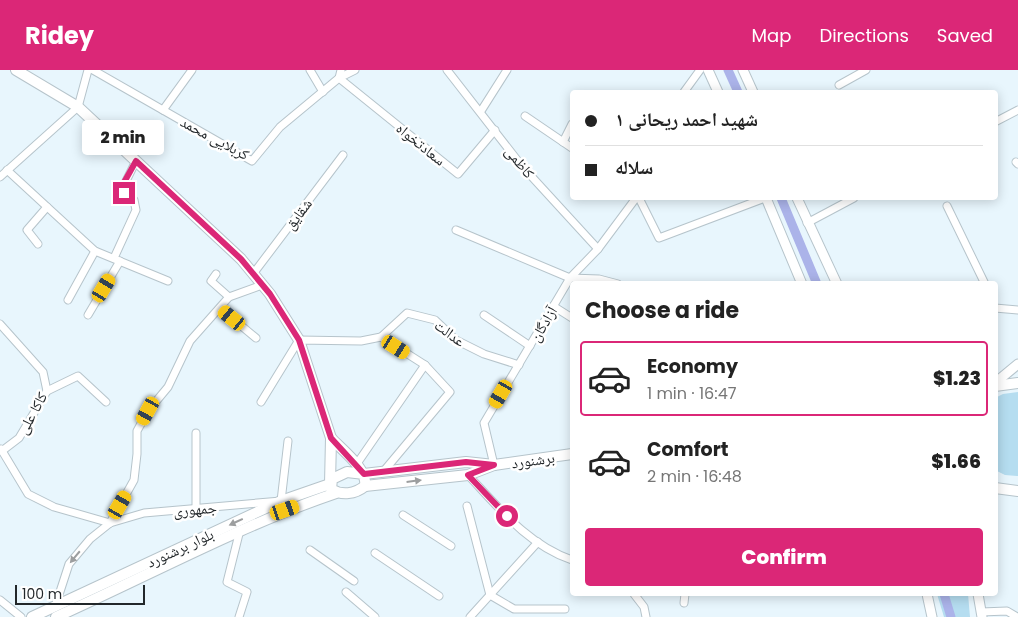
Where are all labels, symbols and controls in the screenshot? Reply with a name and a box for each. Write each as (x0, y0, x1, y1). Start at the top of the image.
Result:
text: Ridey (25, 19, 94, 52)
text: Map (752, 23, 791, 48)
text: Directions (819, 23, 909, 48)
text: Saved (937, 23, 993, 48)
text: شهید احمد ریحانی ۱ (615, 106, 758, 133)
street label: کربلایی محمد (177, 111, 253, 165)
street label: سعادتخواه (392, 118, 450, 170)
callout: 2 min (83, 121, 165, 156)
text: 2 min (100, 126, 146, 149)
street label: کاظمی (500, 141, 540, 183)
text: سلاله (615, 154, 653, 181)
route end (113, 182, 135, 204)
street label: شقایق (279, 194, 317, 234)
car (89, 271, 118, 305)
text: Choose a ride (585, 295, 739, 326)
street label: آزادگان (524, 301, 562, 346)
car (215, 303, 248, 333)
street label: عدالت (430, 315, 470, 352)
car (379, 333, 412, 361)
text: Economy (647, 353, 738, 380)
icon: car (587, 356, 632, 401)
text: $1.23 (933, 365, 981, 392)
car (487, 377, 514, 411)
text: 1 min · 16:47 (647, 382, 736, 405)
street label: کاکا علی (12, 388, 52, 438)
car (134, 394, 161, 428)
text: Comfort (647, 436, 729, 463)
icon: car (587, 439, 632, 484)
street label: برشنورد (510, 447, 556, 473)
text: $1.66 (931, 448, 981, 475)
text: 2 min · 16:48 (647, 465, 742, 488)
one-way arrow (406, 477, 422, 485)
car (106, 488, 133, 522)
street label: جمهوری (172, 497, 218, 521)
car (268, 498, 301, 522)
route start (496, 505, 518, 527)
one-way arrow (229, 518, 243, 526)
street label: بلوار برشنورد (143, 523, 217, 573)
button: Confirm (585, 528, 983, 586)
one-way arrow (70, 550, 81, 563)
scale bar (15, 582, 145, 605)
text: 100 m (22, 584, 62, 604)

